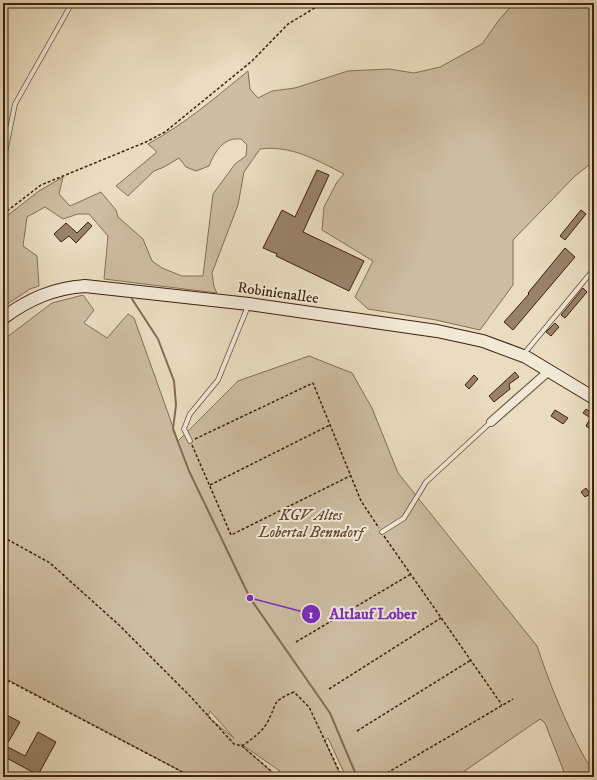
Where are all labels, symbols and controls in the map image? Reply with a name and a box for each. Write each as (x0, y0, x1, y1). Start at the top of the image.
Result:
street label: Robinienallee (236, 278, 320, 308)
park label: KGV Altes Lobertal Benndorf (258, 506, 367, 542)
callout: Altlauf Lober (301, 600, 424, 628)
text: Altlauf Lober (328, 604, 418, 624)
text: 1 (309, 607, 314, 622)

